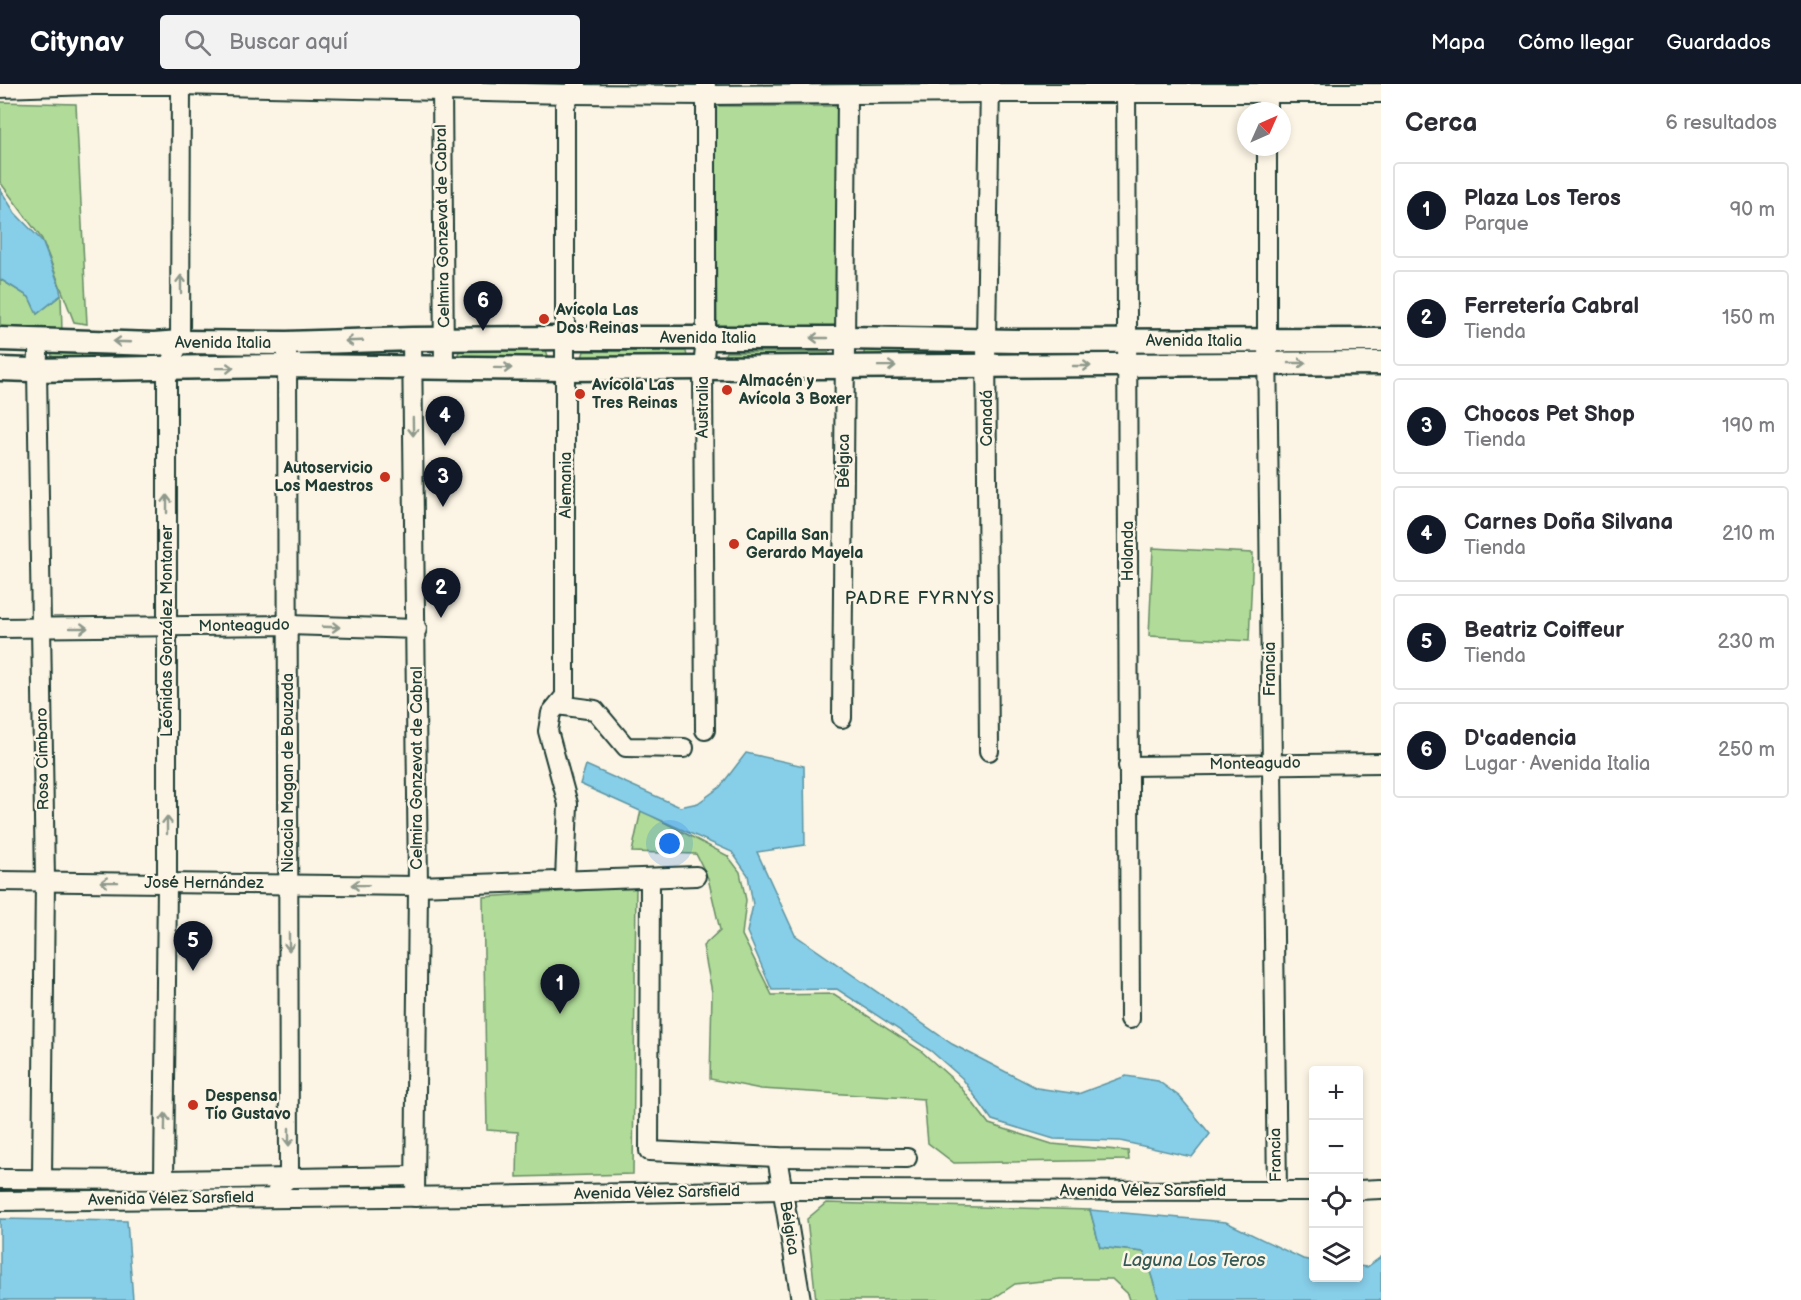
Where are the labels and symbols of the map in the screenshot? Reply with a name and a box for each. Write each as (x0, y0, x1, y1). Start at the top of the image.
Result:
north arrow (1237, 102, 1291, 156)
street label: Celmira Gonzevat de Cabral (432, 124, 454, 328)
one-way arrow (175, 274, 186, 294)
pin: 6 (464, 282, 502, 331)
place label: Avícola Las Dos Reinas (555, 301, 639, 338)
marker: Avícola Las Dos Reinas (537, 312, 551, 326)
street label: Avenida Italia (660, 329, 756, 348)
one-way arrow (809, 332, 829, 344)
street label: Avenida Italia (1146, 332, 1242, 351)
street label: Avenida Italia (175, 334, 271, 353)
one-way arrow (344, 335, 364, 346)
one-way arrow (112, 337, 132, 348)
one-way arrow (1287, 357, 1307, 369)
one-way arrow (876, 360, 896, 372)
one-way arrow (1071, 360, 1091, 372)
one-way arrow (215, 362, 235, 373)
one-way arrow (492, 363, 512, 374)
place label: Almacén y Avícola 3 Boxer (738, 372, 852, 409)
place label: Avícola Las Tres Reinas (591, 376, 678, 413)
street label: Australia (694, 376, 713, 438)
marker: Almacén y Avícola 3 Boxer (720, 383, 734, 397)
marker: Avícola Las Tres Reinas (573, 387, 587, 401)
street label: Canadá (978, 390, 997, 446)
pin: 4 (426, 396, 464, 446)
one-way arrow (407, 416, 418, 436)
street label: Bélgica (835, 434, 854, 488)
street label: Alemania (557, 452, 576, 518)
pin: 3 (424, 458, 462, 507)
place label: Autoservicio Los Maestros (274, 459, 373, 496)
marker: Autoservicio Los Maestros (378, 470, 392, 484)
one-way arrow (161, 494, 173, 514)
street label: Holanda (1119, 521, 1138, 581)
street label: Leónidas González Montaner (158, 525, 177, 737)
place label: Capilla San Gerardo Mayela (746, 526, 863, 563)
marker: Capilla San Gerardo Mayela (727, 537, 741, 551)
pin: 2 (422, 568, 460, 618)
district label: PADRE FYRNYS (845, 588, 995, 609)
street label: Monteagudo (198, 616, 290, 636)
one-way arrow (320, 621, 340, 632)
one-way arrow (69, 622, 89, 634)
street label: Francia (1261, 642, 1280, 696)
street label: Celmira Gonzevat de Cabral (408, 666, 427, 870)
street label: Nicacia Magan de Bouzada (279, 673, 298, 873)
street label: Rosa Címbaro (33, 707, 53, 811)
street label: Monteagudo (1209, 754, 1301, 774)
one-way arrow (161, 815, 173, 835)
your location (655, 829, 684, 858)
street label: José Hernández (144, 874, 264, 893)
one-way arrow (99, 876, 119, 888)
one-way arrow (350, 879, 370, 891)
pin: 5 (174, 922, 212, 971)
one-way arrow (283, 931, 295, 951)
pin: 1 (540, 964, 580, 1014)
place label: Despensa Tío Gustavo (205, 1087, 291, 1124)
marker: Despensa Tío Gustavo (186, 1098, 200, 1112)
one-way arrow (159, 1112, 171, 1132)
one-way arrow (283, 1126, 295, 1146)
street label: Francia (1266, 1128, 1286, 1182)
street label: Avenida Vélez Sarsfield (574, 1182, 740, 1204)
street label: Avenida Vélez Sarsfield (1060, 1182, 1226, 1201)
street label: Avenida Vélez Sarsfield (88, 1188, 254, 1210)
street label: Bélgica (775, 1200, 803, 1256)
water label: Laguna Los Teros (1123, 1250, 1265, 1271)

